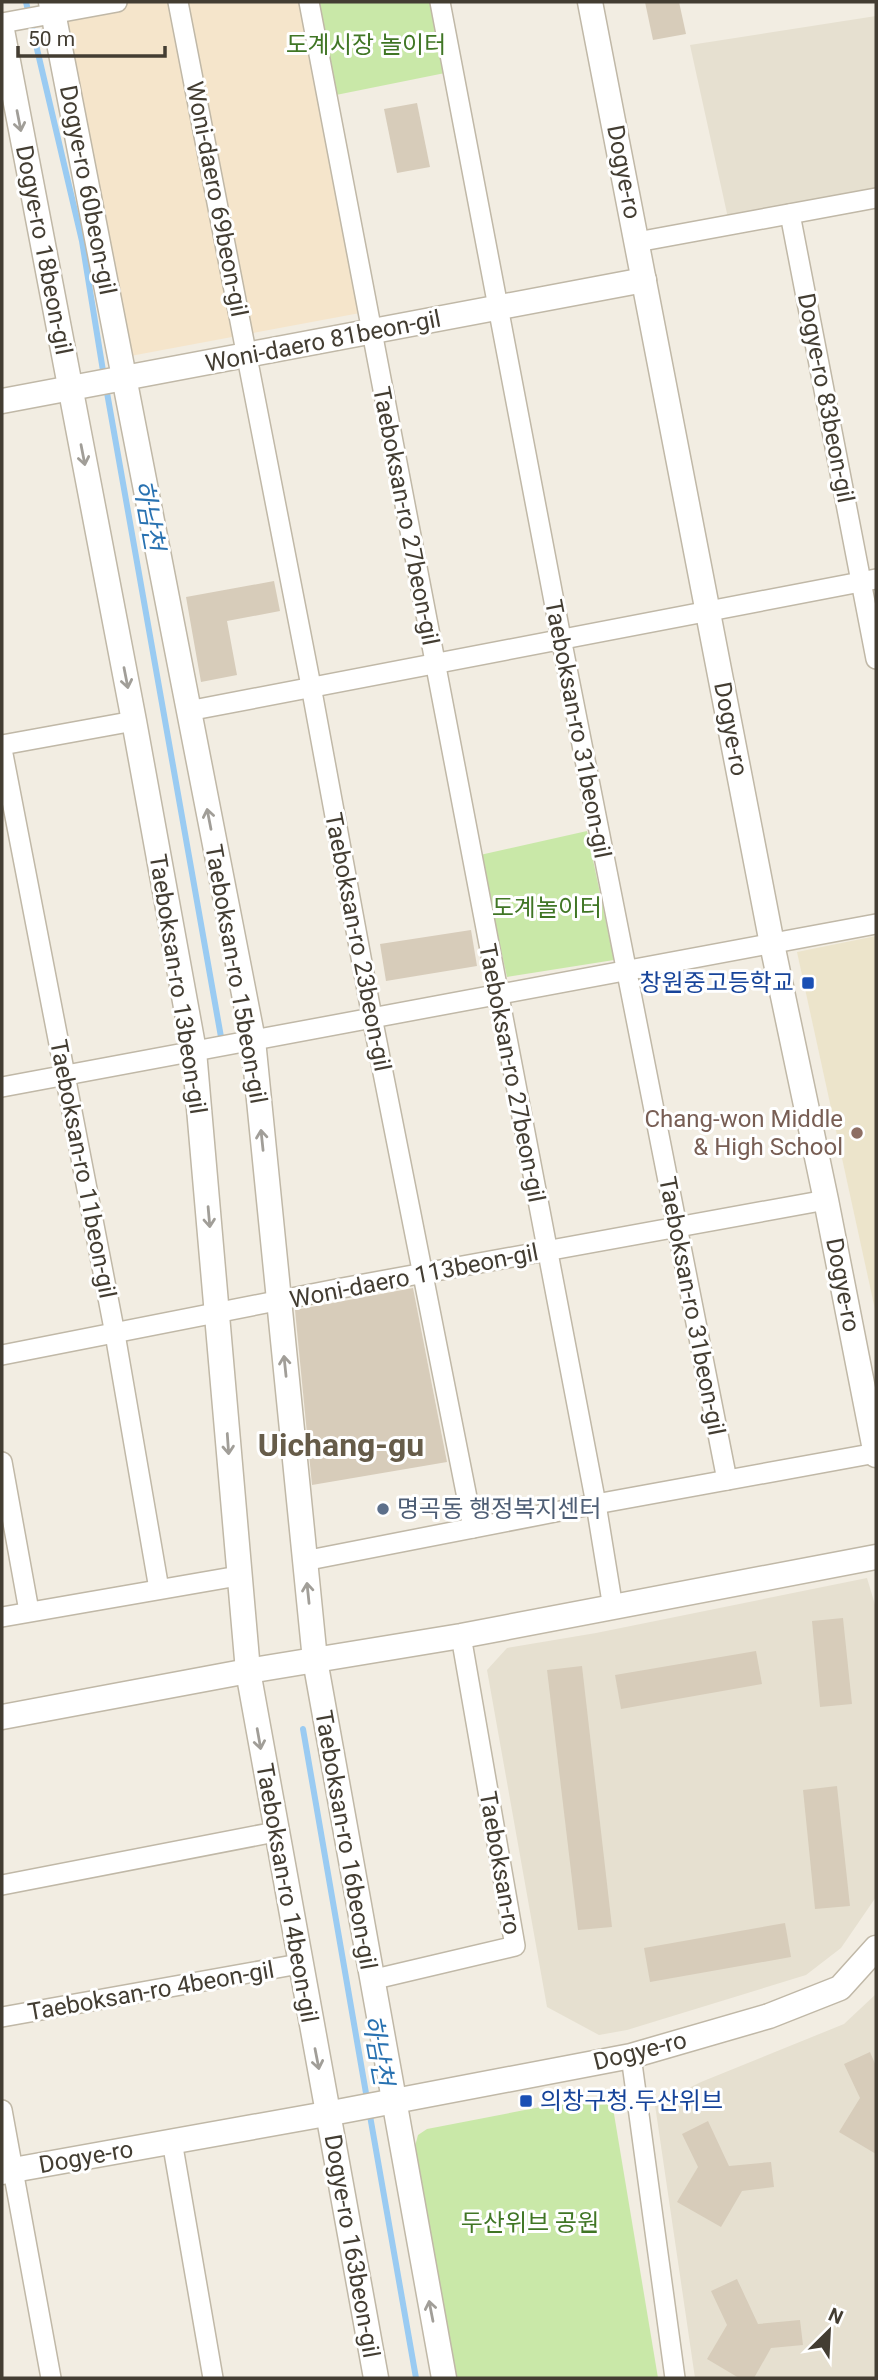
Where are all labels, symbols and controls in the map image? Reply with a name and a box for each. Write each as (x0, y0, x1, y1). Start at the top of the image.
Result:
scale bar (18, 14, 164, 58)
text: 50 m (28, 27, 75, 51)
park label: 도계시장 놀이터 (286, 31, 446, 59)
street label: Woni-daero 69beon-gil (180, 79, 254, 319)
street label: Dogye-ro 60beon-gil (54, 83, 122, 297)
one-way arrow (13, 109, 27, 132)
street label: Dogye-ro (601, 123, 647, 221)
street label: Dogye-ro 18beon-gil (10, 143, 78, 357)
street label: Dogye-ro 83beon-gil (792, 291, 860, 505)
street label: Woni-daero 81beon-gil (203, 304, 443, 378)
street label: Taeboksan-ro 27beon-gil (367, 384, 445, 648)
one-way arrow (77, 443, 91, 466)
water label: 하남천 (128, 477, 171, 556)
street label: Taeboksan-ro 31beon-gil (539, 597, 617, 861)
one-way arrow (119, 666, 133, 689)
street label: Dogye-ro (708, 680, 754, 778)
one-way arrow (202, 808, 216, 831)
street label: Taeboksan-ro 23beon-gil (319, 810, 397, 1074)
street label: Taeboksan-ro 15beon-gil (199, 842, 273, 1106)
street label: Taeboksan-ro 13beon-gil (144, 852, 212, 1116)
park label: 도계놀이터 (492, 894, 602, 922)
street label: Taeboksan-ro 27beon-gil (473, 941, 551, 1205)
place label: 창원중고등학교 (639, 969, 794, 997)
marker: 창원중고등학교 (800, 975, 816, 991)
street label: Taeboksan-ro 11beon-gil (44, 1037, 122, 1301)
place label: Chang-won Middle & High School (644, 1105, 843, 1161)
marker: Chang-won Middle & High School (849, 1125, 865, 1141)
one-way arrow (256, 1129, 269, 1152)
street label: Taeboksan-ro 31beon-gil (653, 1174, 731, 1438)
one-way arrow (203, 1205, 216, 1228)
street label: Dogye-ro (820, 1236, 866, 1334)
street label: Woni-daero 113beon-gil (287, 1238, 541, 1314)
one-way arrow (278, 1355, 291, 1378)
district label: Uichang-gu (258, 1426, 424, 1464)
one-way arrow (222, 1432, 235, 1455)
place label: 명곡동 행정복지센터 (397, 1495, 602, 1523)
marker: 명곡동 행정복지센터 (375, 1501, 391, 1517)
one-way arrow (301, 1582, 314, 1604)
street label: Taeboksan-ro 16beon-gil (309, 1708, 383, 1972)
one-way arrow (253, 1727, 266, 1749)
street label: Taeboksan-ro 14beon-gil (250, 1761, 324, 2025)
street label: Taeboksan-ro (474, 1789, 526, 1937)
street label: Taeboksan-ro 4beon-gil (26, 1956, 276, 2026)
water label: 하남천 (357, 2012, 400, 2091)
street label: Dogye-ro (590, 2026, 690, 2076)
one-way arrow (311, 2047, 325, 2070)
place label: 의창구청.두산위브 (540, 2087, 723, 2115)
marker: 의창구청.두산위브 (518, 2093, 534, 2109)
street label: Dogye-ro 163beon-gil (319, 2132, 385, 2360)
street label: Dogye-ro (37, 2135, 135, 2179)
park label: 두산위브 공원 (461, 2209, 599, 2237)
north arrow (794, 2296, 864, 2366)
one-way arrow (424, 2300, 437, 2323)
text: N (825, 2303, 847, 2329)

